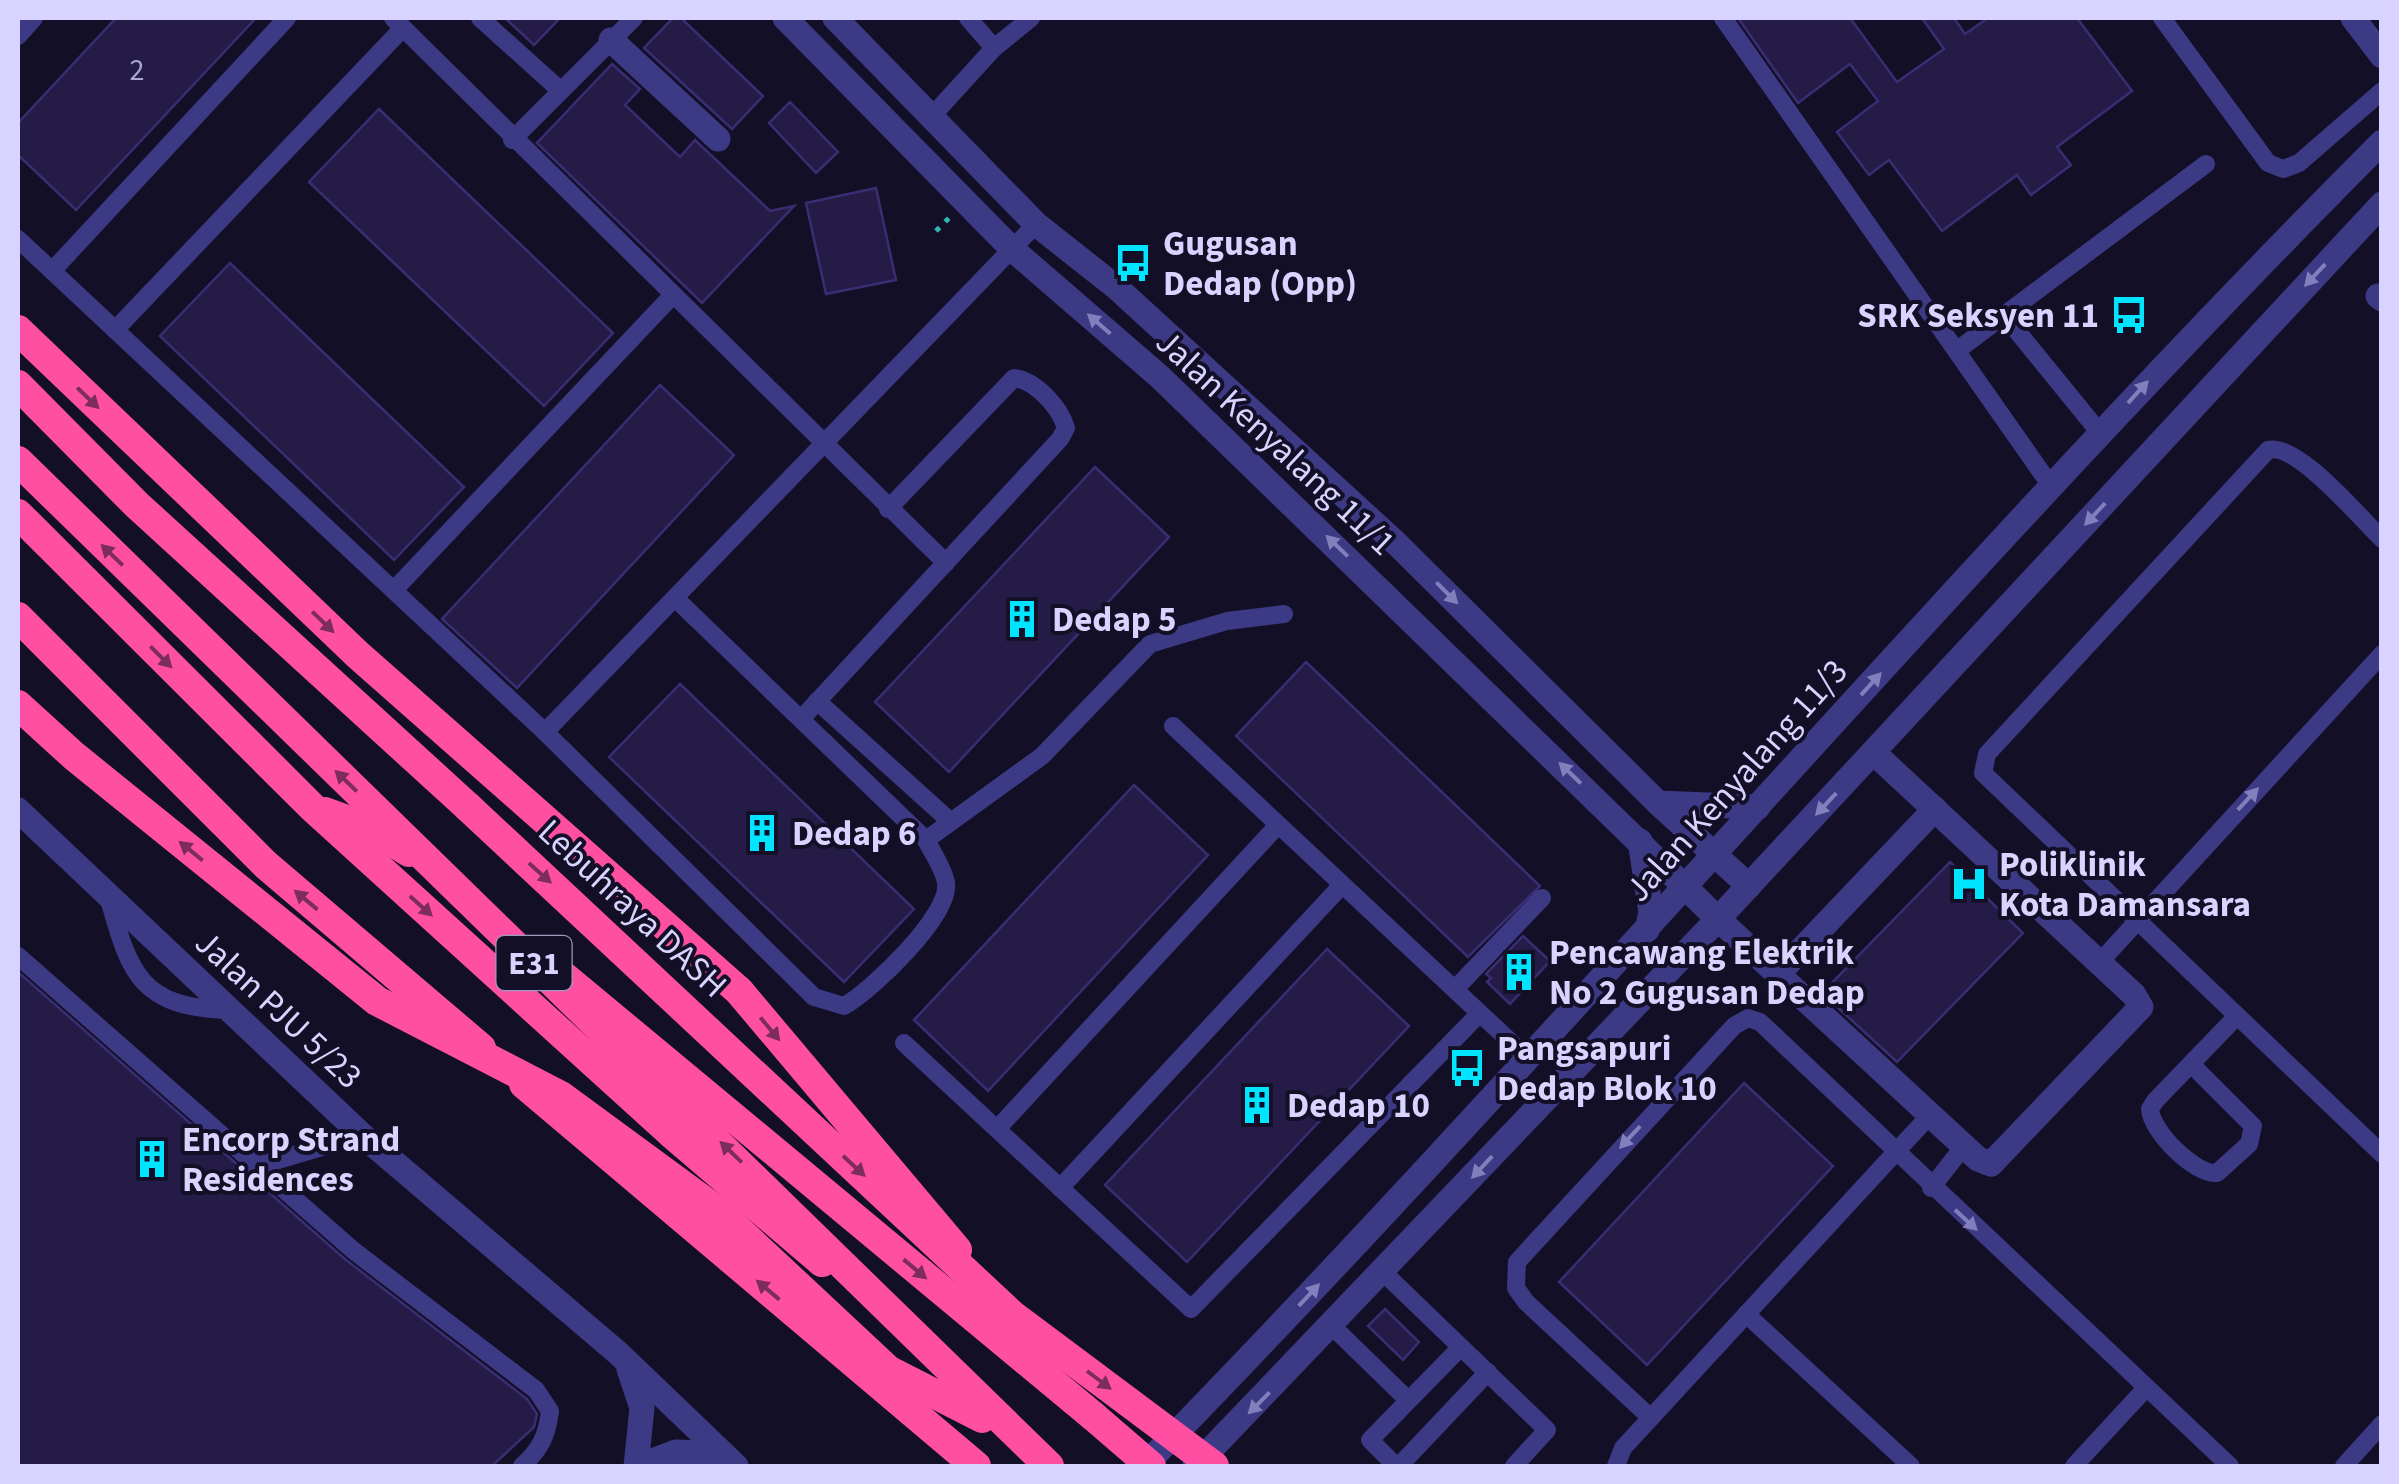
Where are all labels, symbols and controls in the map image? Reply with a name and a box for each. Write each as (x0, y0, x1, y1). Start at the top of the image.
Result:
house number: 2 (130, 49, 144, 92)
place label: Gugusan Dedap (Opp) (1163, 219, 1357, 309)
bus stop icon: Gugusan Dedap (Opp) (1112, 242, 1154, 284)
one-way arrow (2304, 263, 2327, 287)
place label: SRK Seksyen 11 (1857, 291, 2099, 341)
bus stop icon: SRK Seksyen 11 (2108, 294, 2150, 336)
one-way arrow (1087, 314, 1112, 336)
street label: Jalan Kenyalang 11/1 (1144, 318, 1406, 567)
one-way arrow (2126, 380, 2148, 405)
one-way arrow (76, 386, 100, 409)
one-way arrow (2084, 502, 2107, 526)
one-way arrow (1325, 535, 1349, 559)
one-way arrow (100, 544, 124, 567)
one-way arrow (1434, 580, 1458, 604)
place label: Dedap 5 (1052, 595, 1176, 645)
building icon: Dedap 5 (1001, 598, 1043, 640)
one-way arrow (311, 610, 335, 633)
one-way arrow (149, 644, 172, 668)
street label: Jalan Kenyalang 11/3 (1614, 648, 1860, 913)
one-way arrow (1859, 672, 1882, 696)
one-way arrow (1558, 761, 1582, 785)
one-way arrow (334, 770, 358, 793)
one-way arrow (2236, 787, 2259, 811)
one-way arrow (1815, 791, 1838, 815)
street label: Lebuhraya DASH (527, 808, 738, 1010)
place label: Dedap 6 (792, 809, 916, 859)
building icon: Dedap 6 (741, 812, 783, 854)
place label: Poliklinik Kota Damansara (1999, 840, 2251, 930)
one-way arrow (178, 841, 203, 862)
one-way arrow (528, 861, 552, 884)
hospital icon: Poliklinik Kota Damansara (1948, 863, 1990, 905)
one-way arrow (294, 889, 319, 911)
one-way arrow (409, 894, 433, 917)
street label: Jalan PJU 5/23 (184, 919, 373, 1101)
place label: Pencawang Elektrik No 2 Gugusan Dedap (1549, 928, 1865, 1018)
road number: E31 (496, 936, 572, 990)
building icon: Pencawang Elektrik No 2 Gugusan Dedap (1498, 951, 1540, 993)
one-way arrow (759, 1016, 781, 1041)
place label: Pangsapuri Dedap Blok 10 (1497, 1024, 1717, 1114)
bus stop icon: Pangsapuri Dedap Blok 10 (1446, 1047, 1488, 1089)
place label: Dedap 10 (1287, 1081, 1430, 1131)
building icon: Dedap 10 (1236, 1084, 1278, 1126)
place label: Encorp Strand Residences (182, 1115, 400, 1205)
one-way arrow (1619, 1124, 1642, 1148)
building icon: Encorp Strand Residences (131, 1138, 173, 1180)
one-way arrow (719, 1141, 743, 1165)
one-way arrow (842, 1154, 866, 1177)
one-way arrow (1471, 1155, 1494, 1179)
one-way arrow (1954, 1208, 1978, 1231)
one-way arrow (903, 1258, 928, 1279)
one-way arrow (756, 1280, 781, 1302)
one-way arrow (1297, 1284, 1320, 1308)
one-way arrow (1086, 1369, 1112, 1389)
one-way arrow (1247, 1391, 1271, 1415)

